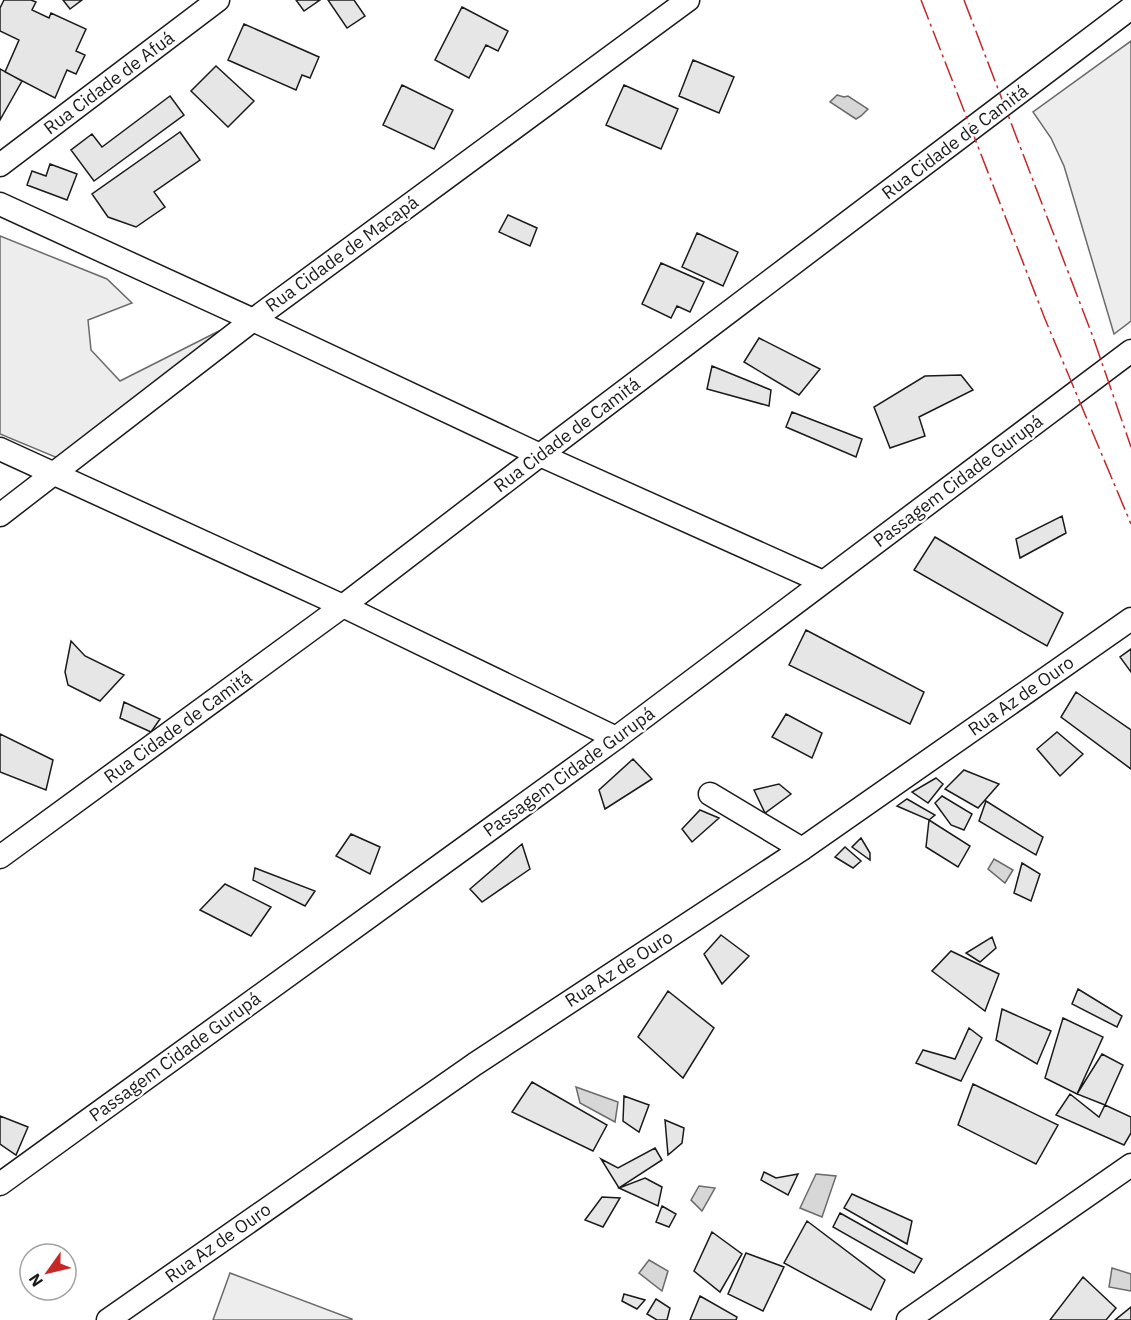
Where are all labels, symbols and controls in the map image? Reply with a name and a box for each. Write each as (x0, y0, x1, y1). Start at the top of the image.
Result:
street label: Rua Cidade de Afuá (39, 26, 179, 139)
street label: Rua Cidade de Camitá (877, 79, 1033, 204)
street label: Rua Cidade de Macapá (261, 190, 423, 317)
street label: Rua Cidade de Camitá (489, 372, 645, 497)
street label: Passagem Cidade Gurupá (868, 409, 1047, 552)
street label: Rua Az de Ouro (963, 651, 1078, 741)
street label: Rua Cidade de Camitá (99, 665, 257, 788)
street label: Passagem Cidade Gurupá (478, 701, 659, 842)
street label: Rua Az de Ouro (560, 925, 677, 1012)
street label: Passagem Cidade Gurupá (84, 986, 265, 1127)
street label: Rua Az de Ouro (160, 1198, 275, 1288)
north arrow (18, 1242, 78, 1302)
text: N (24, 1270, 47, 1291)

